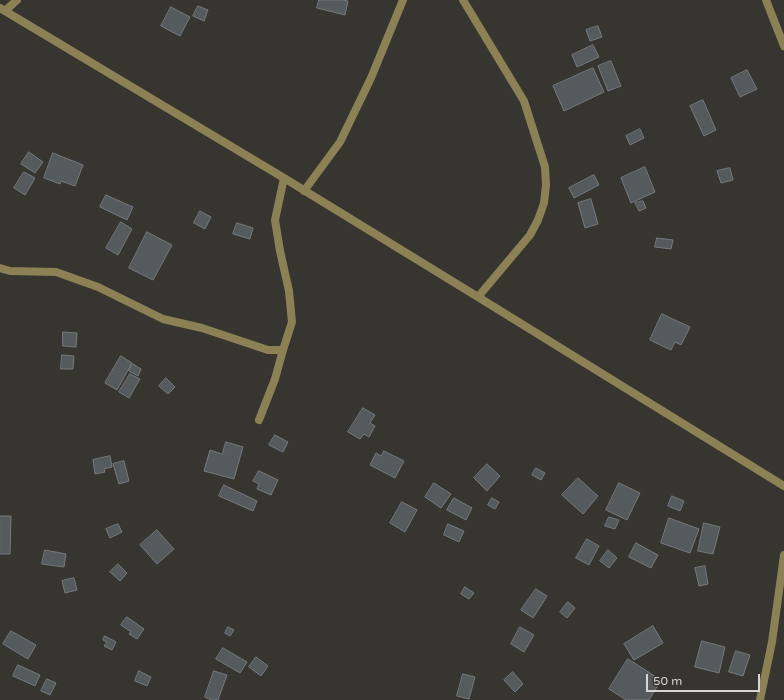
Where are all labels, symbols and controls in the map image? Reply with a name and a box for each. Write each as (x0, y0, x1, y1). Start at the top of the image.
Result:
scale bar (648, 666, 762, 692)
text: 50 m (653, 674, 682, 688)

